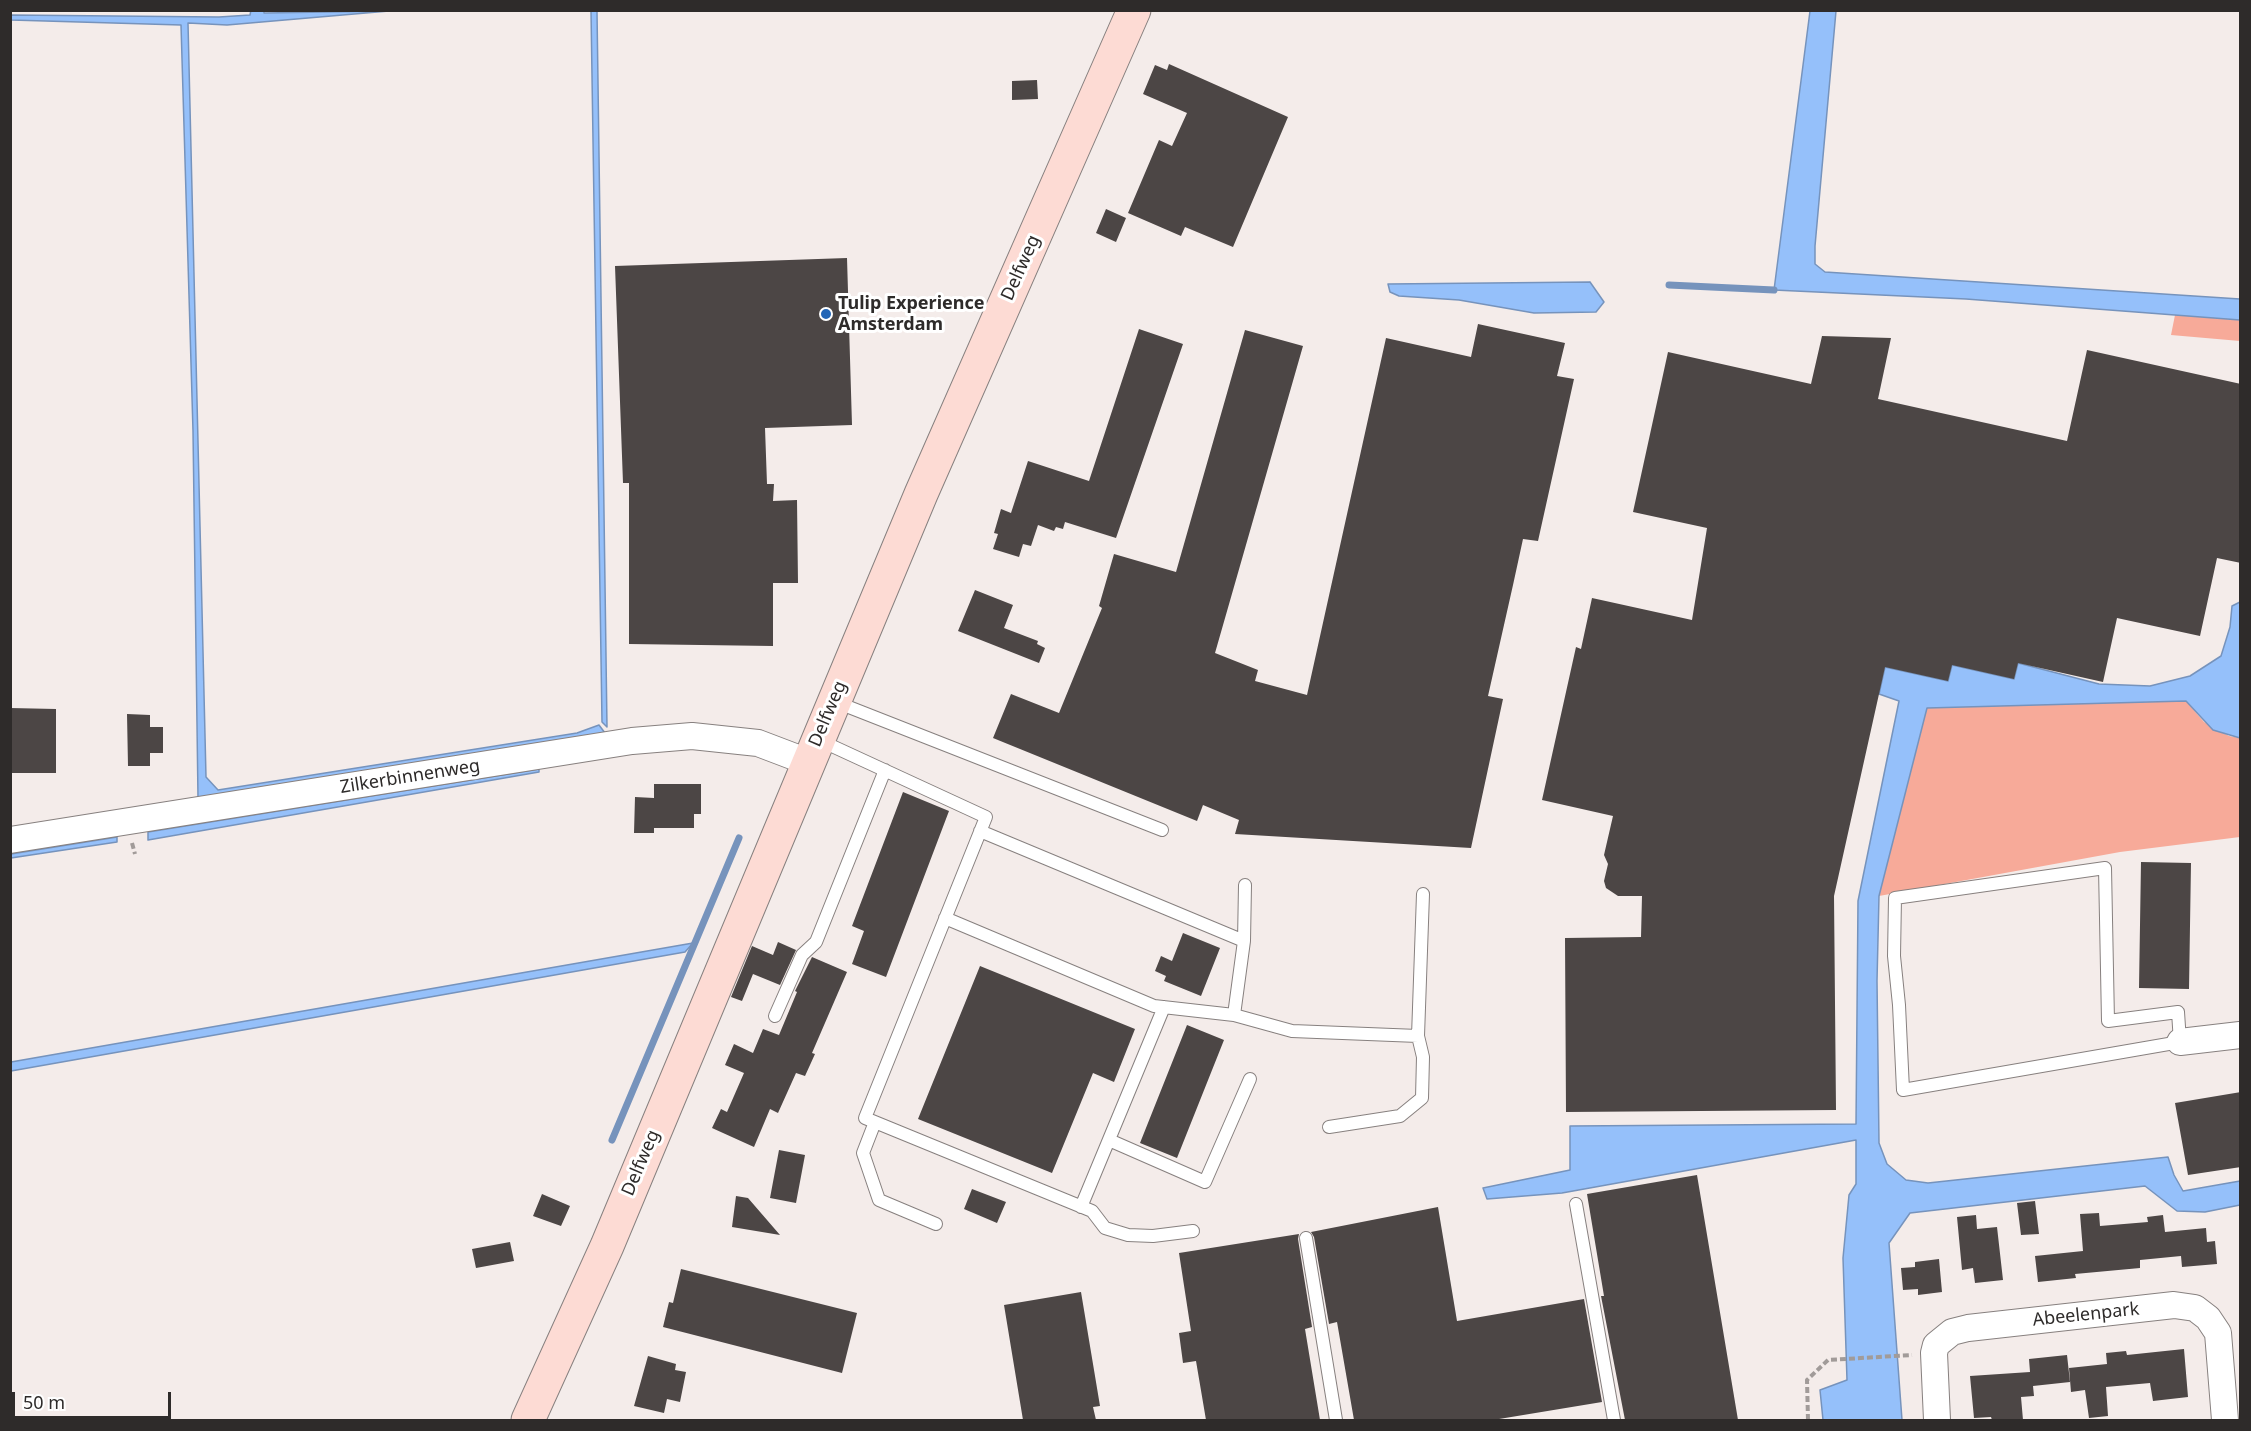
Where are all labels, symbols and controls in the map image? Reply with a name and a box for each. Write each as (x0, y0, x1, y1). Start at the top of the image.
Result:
street label: Delfweg (997, 232, 1045, 304)
place label: Tulip Experience Amsterdam (838, 293, 985, 336)
marker: Tulip Experience Amsterdam (819, 307, 833, 321)
street label: Delfweg (804, 678, 852, 750)
street label: Zilkerbinnenweg (338, 755, 482, 799)
street label: Delfweg (617, 1127, 665, 1199)
street label: Abeelenpark (2032, 1299, 2140, 1331)
scale bar (15, 1380, 174, 1418)
text: 50 m (23, 1390, 65, 1414)

